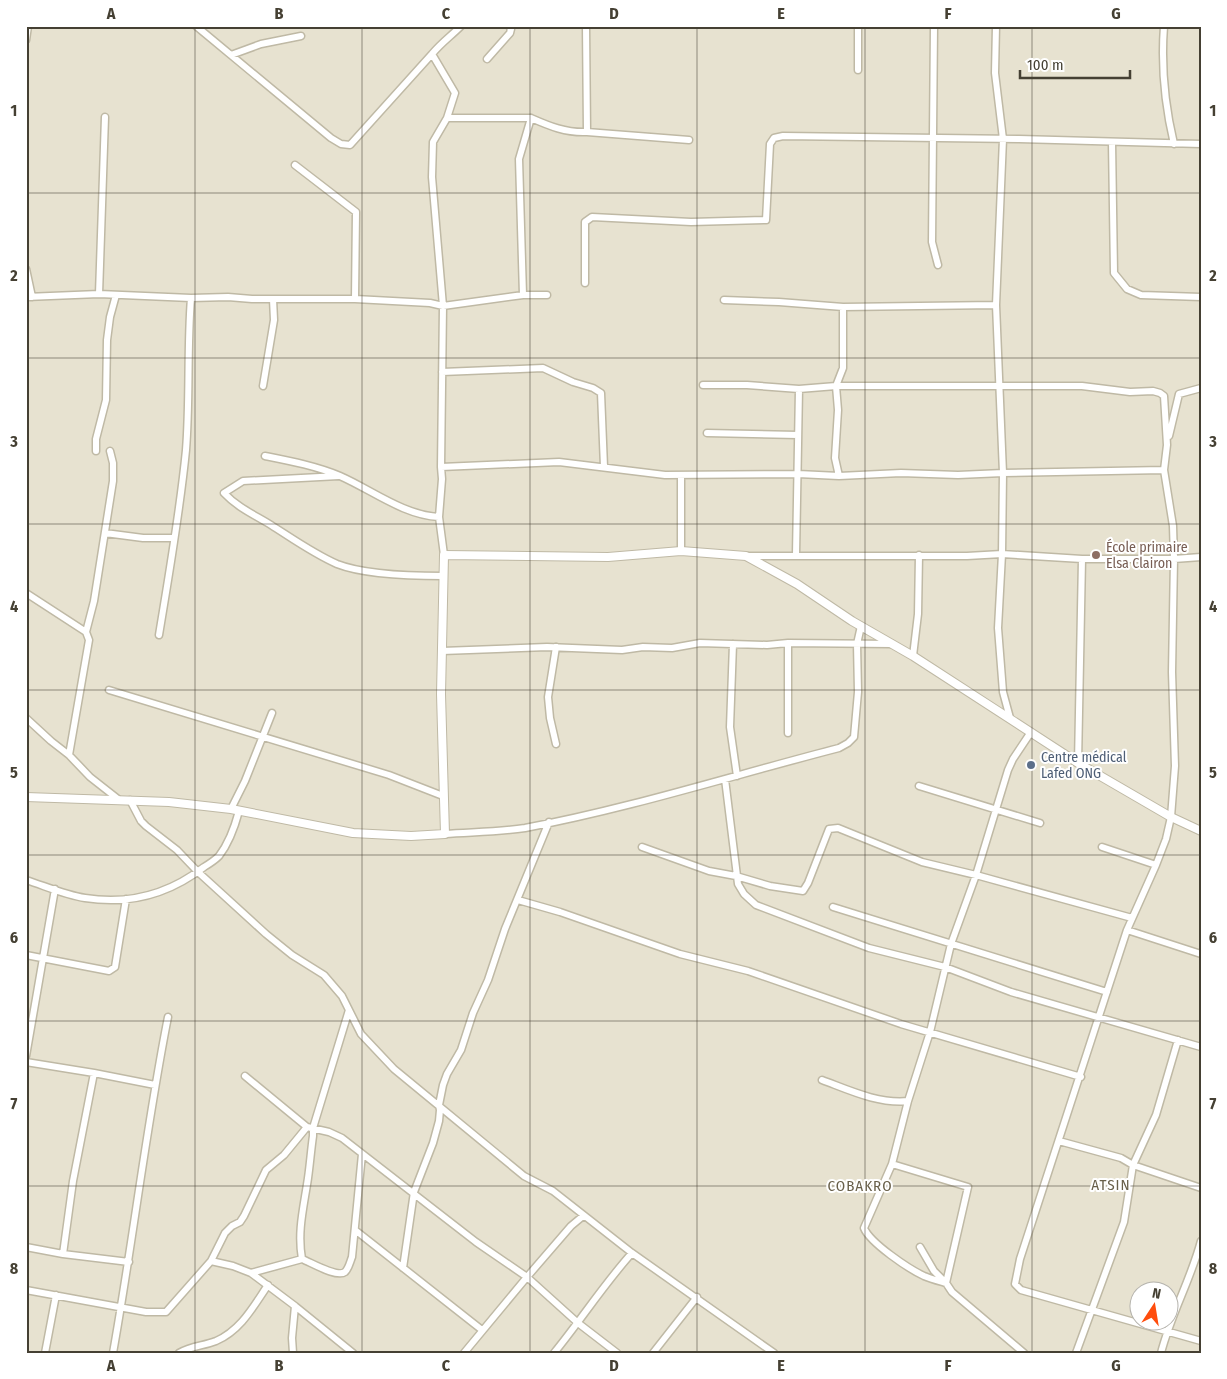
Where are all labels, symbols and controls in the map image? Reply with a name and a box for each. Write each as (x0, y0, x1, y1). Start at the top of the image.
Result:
text: A (106, 4, 116, 23)
text: B (275, 4, 284, 23)
text: C (442, 4, 451, 23)
text: D (609, 4, 619, 23)
text: E (777, 4, 785, 23)
text: F (944, 4, 952, 23)
text: G (1111, 4, 1121, 23)
scale bar (1020, 48, 1130, 80)
text: 100 m (1027, 56, 1064, 74)
text: 1 (11, 101, 17, 120)
text: 1 (1210, 101, 1216, 120)
text: 2 (9, 266, 18, 285)
text: 2 (1208, 266, 1217, 285)
text: 3 (9, 432, 18, 451)
text: 3 (1208, 432, 1217, 451)
place label: École primaire Elsa Clairon (1106, 538, 1188, 572)
marker: École primaire Elsa Clairon (1090, 549, 1102, 561)
text: 4 (10, 597, 18, 616)
text: 4 (1209, 597, 1217, 616)
place label: Centre médical Lafed ONG (1041, 749, 1127, 782)
marker: Centre médical Lafed ONG (1025, 759, 1037, 771)
text: 5 (10, 763, 18, 782)
text: 5 (1209, 763, 1217, 782)
text: 6 (10, 928, 18, 947)
text: 6 (1209, 928, 1217, 947)
text: 7 (11, 1094, 18, 1113)
text: 7 (1210, 1094, 1217, 1113)
district label: ATSIN (1091, 1176, 1131, 1194)
district label: COBAKRO (827, 1177, 893, 1195)
text: 8 (10, 1259, 19, 1278)
text: 8 (1209, 1259, 1218, 1278)
north arrow (1130, 1282, 1180, 1332)
text: N (1151, 1285, 1162, 1303)
text: A (106, 1356, 116, 1375)
text: B (275, 1356, 284, 1375)
text: C (442, 1356, 451, 1375)
text: D (609, 1356, 619, 1375)
text: E (777, 1356, 785, 1375)
text: F (944, 1356, 952, 1375)
text: G (1111, 1356, 1121, 1375)

